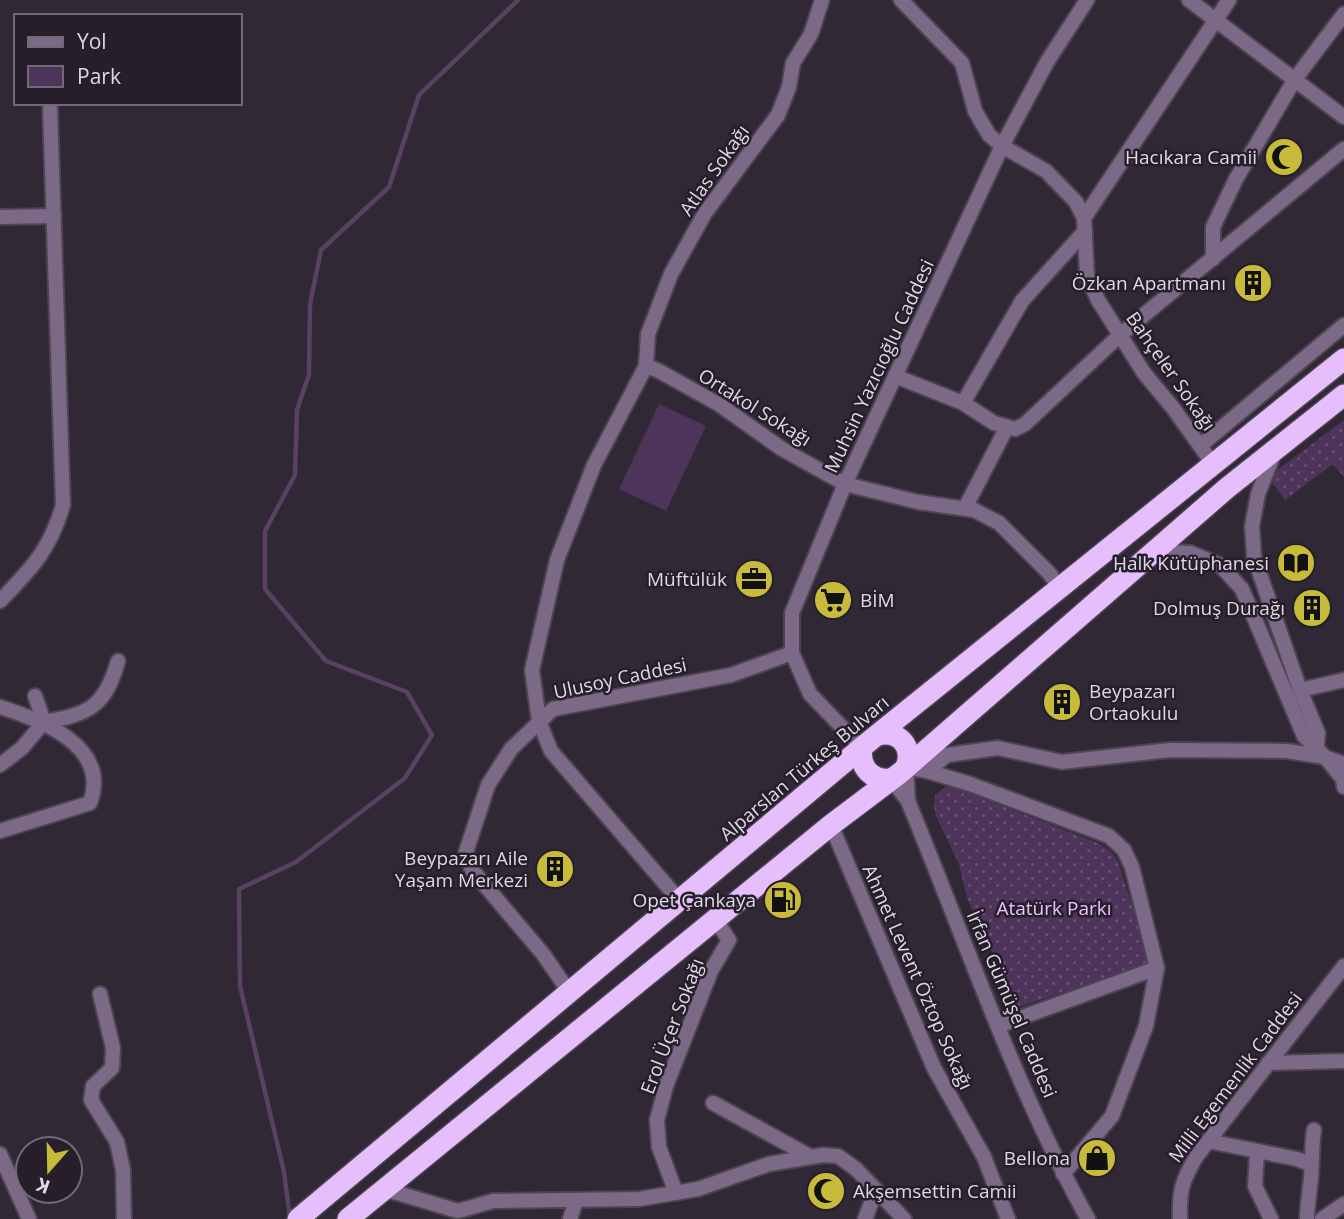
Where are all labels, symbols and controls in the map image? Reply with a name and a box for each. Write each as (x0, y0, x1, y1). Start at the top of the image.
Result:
legend (14, 14, 242, 105)
text: Yol (77, 27, 107, 55)
text: Park (77, 62, 121, 90)
street label: Atlas Sokağı (673, 119, 755, 221)
mosque icon: Hacıkara Camii (1263, 136, 1305, 178)
place label: Hacıkara Camii (1125, 144, 1257, 170)
street label: Muhsin Yazıcıoğlu Caddesi (818, 255, 940, 477)
building icon: Özkan Apartmanı (1232, 262, 1274, 304)
place label: Özkan Apartmanı (1072, 270, 1226, 296)
street label: Bahçeler Sokağı (1120, 306, 1222, 436)
street label: Ortakol Sokağı (694, 362, 816, 452)
library icon: Halk Kütüphanesi (1275, 542, 1317, 584)
place label: Halk Kütüphanesi (1113, 550, 1269, 576)
office icon: Müftülük (733, 558, 775, 600)
place label: Müftülük (647, 566, 727, 592)
supermarket icon: BİM (812, 579, 854, 621)
place label: BİM (860, 587, 895, 613)
building icon: Dolmuş Durağı (1291, 587, 1333, 629)
place label: Dolmuş Durağı (1153, 595, 1285, 621)
street label: Ulusoy Caddesi (551, 651, 689, 705)
place label: Beypazarı Ortaokulu (1089, 678, 1178, 726)
building icon: Beypazarı Ortaokulu (1041, 681, 1083, 723)
street label: Alparslan Türkeş Bulvarı (714, 689, 894, 847)
place label: Beypazarı Aile Yaşam Merkezi (395, 845, 528, 893)
building icon: Beypazarı Aile Yaşam Merkezi (534, 848, 576, 890)
street label: Ahmet Levent Öztop Sokağı (857, 860, 979, 1094)
fuel station icon: Opet Çankaya (762, 879, 804, 921)
place label: Opet Çankaya (632, 887, 756, 913)
park label: Atatürk Parkı (997, 895, 1111, 921)
street label: İrfan Gümüşel Caddesi (961, 906, 1063, 1102)
street label: Erol Üçer Sokağı (634, 954, 710, 1098)
street label: Milli Egemenlik Caddesi (1162, 986, 1308, 1168)
north arrow (14, 1135, 84, 1205)
shop icon: Bellona (1076, 1137, 1118, 1179)
place label: Bellona (1004, 1145, 1070, 1171)
mosque icon: Akşemsettin Camii (805, 1170, 847, 1212)
text: K (32, 1171, 54, 1200)
place label: Akşemsettin Camii (853, 1178, 1017, 1204)

